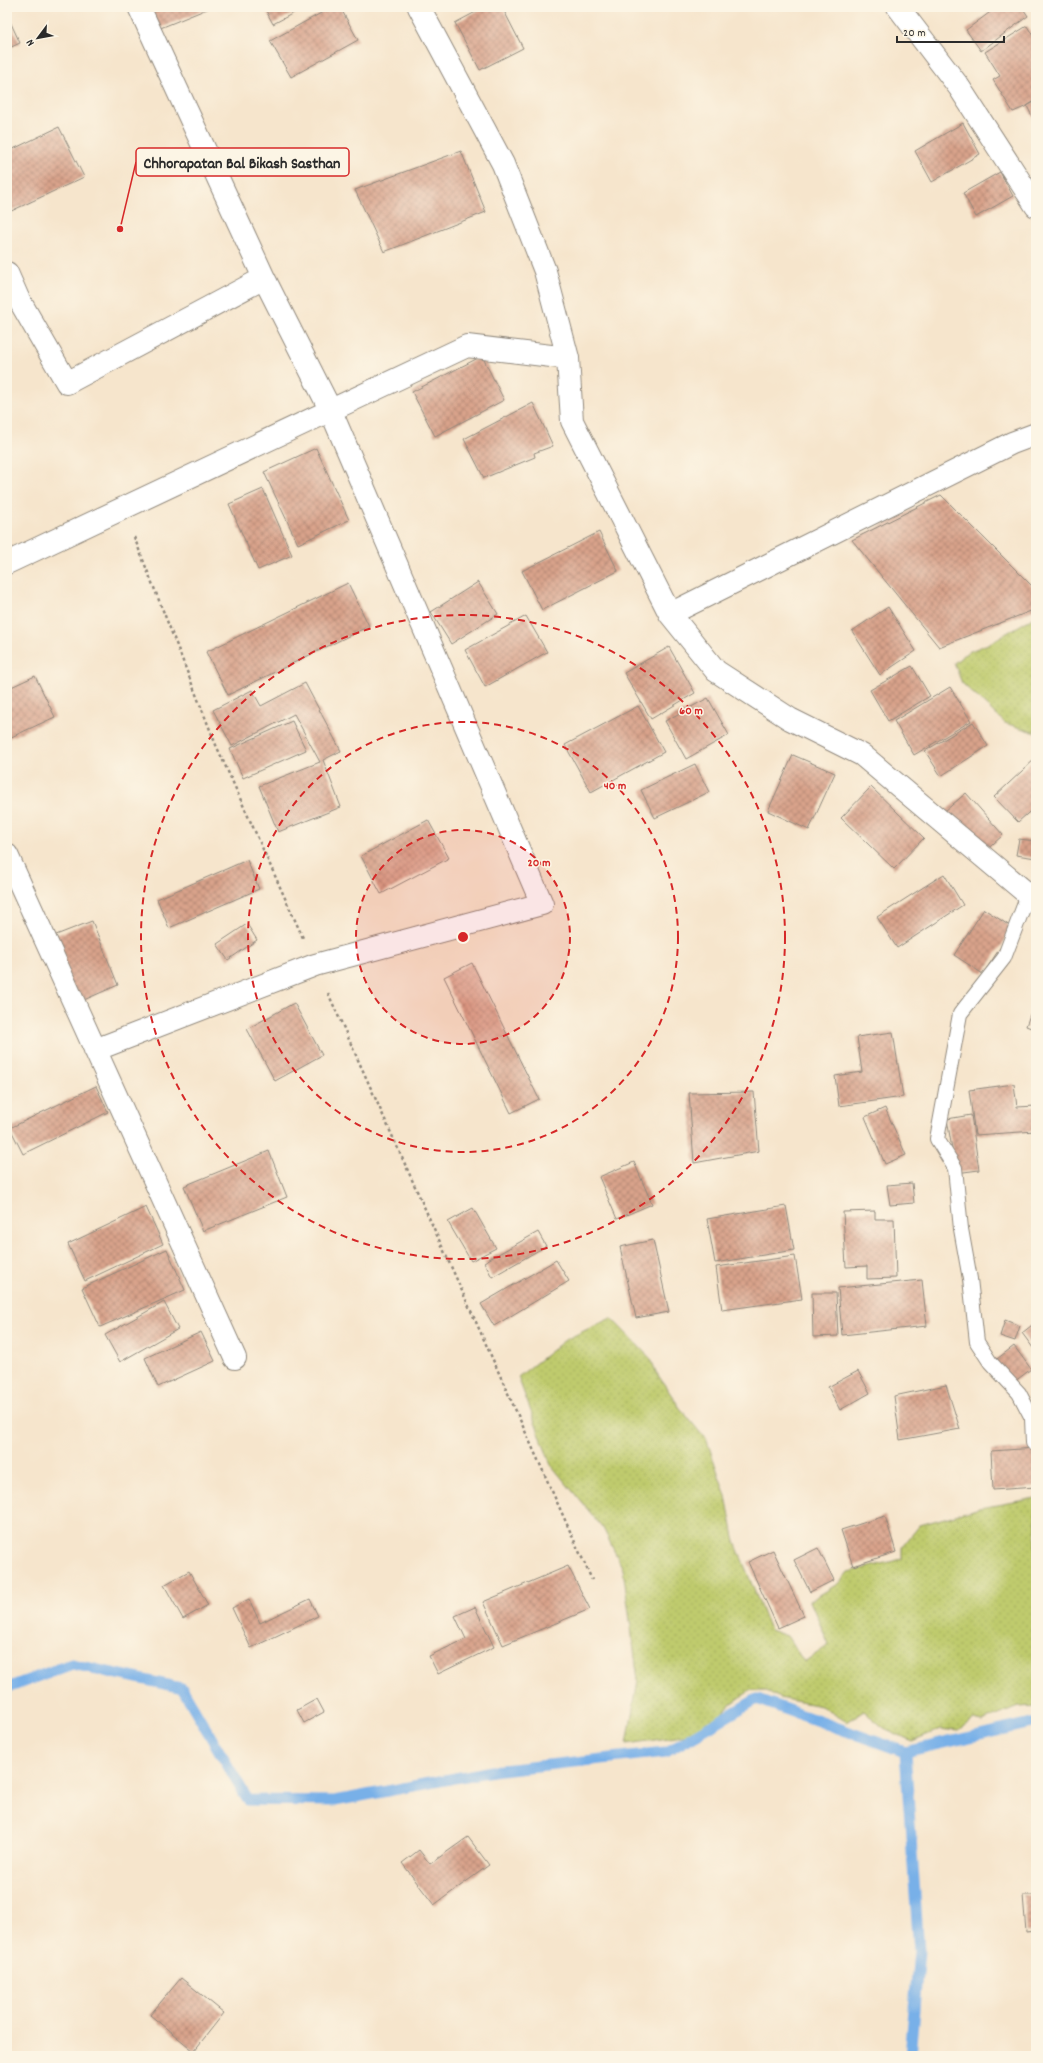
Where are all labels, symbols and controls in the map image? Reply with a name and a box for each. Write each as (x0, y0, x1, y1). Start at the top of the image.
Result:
north arrow (18, 18, 58, 58)
scale bar (897, 18, 1004, 44)
text: 20 m (903, 25, 926, 42)
text: N (23, 35, 39, 49)
callout: Chhorapatan Bal Bikash Sasthan (136, 148, 349, 176)
text: Chhorapatan Bal Bikash Sasthan (144, 153, 340, 176)
text: 60 m (679, 703, 703, 720)
text: 40 m (604, 778, 626, 795)
text: 20 m (528, 855, 550, 872)
centre of rings (456, 930, 470, 944)

